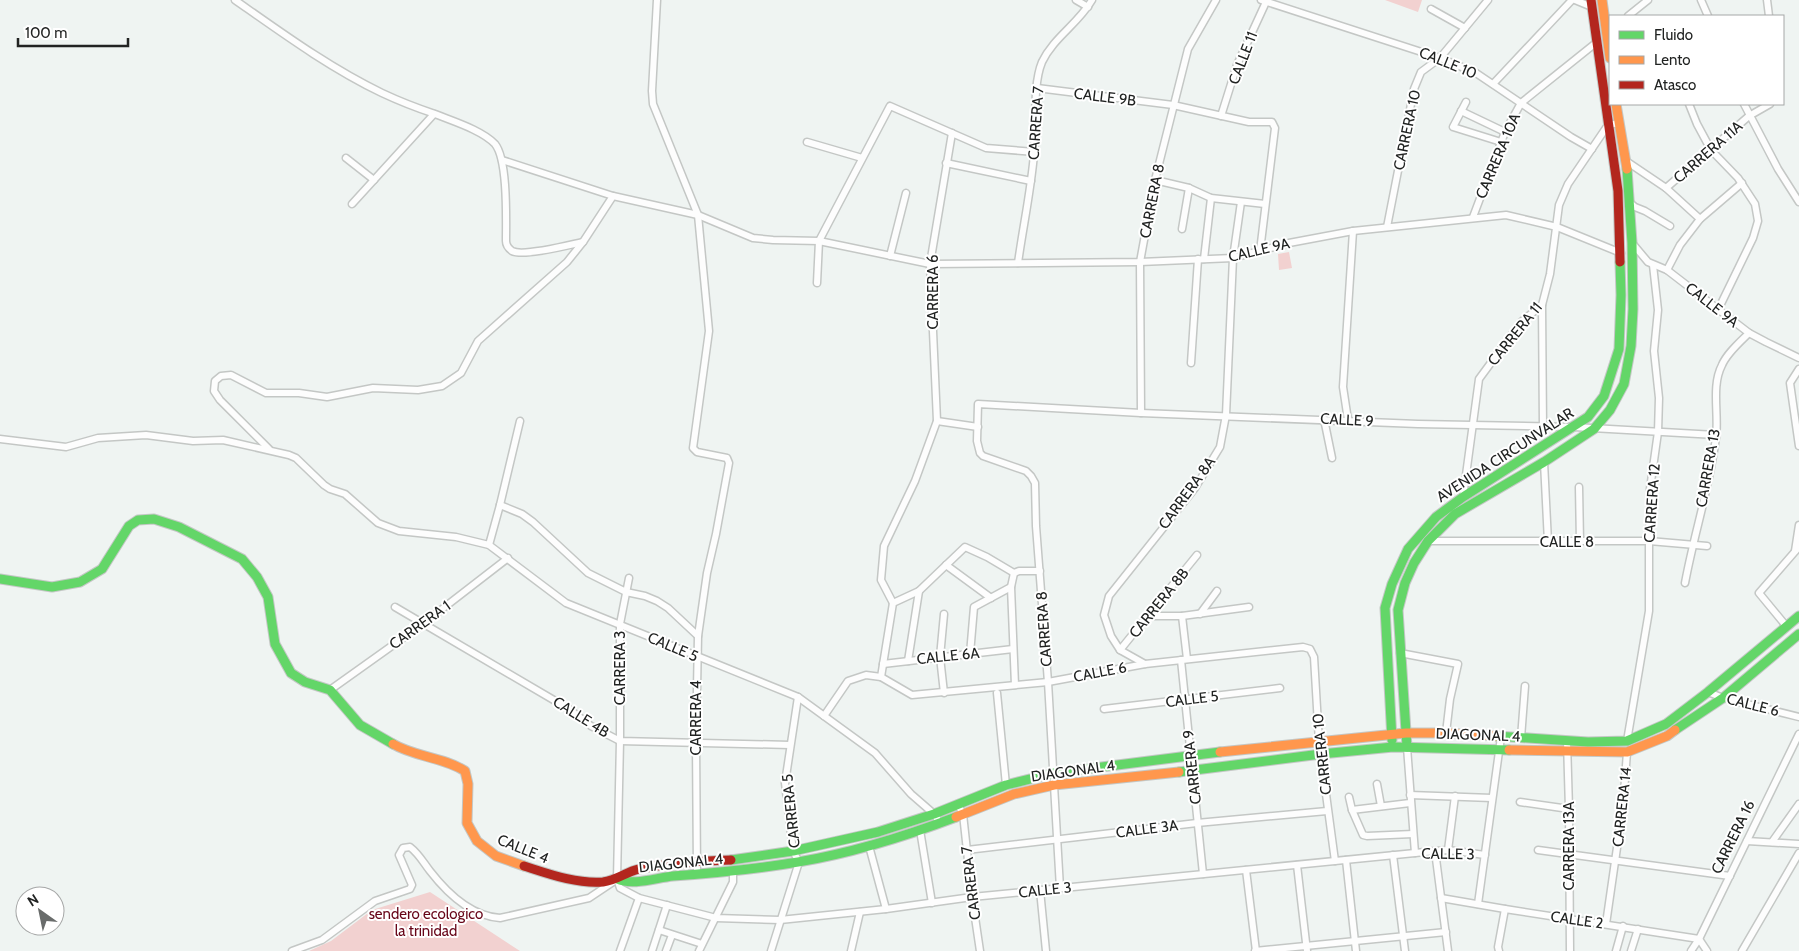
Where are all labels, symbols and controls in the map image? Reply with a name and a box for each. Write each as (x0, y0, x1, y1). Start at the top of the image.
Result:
scale bar (18, 15, 128, 47)
legend (1609, 15, 1784, 105)
text: 100 m (25, 24, 67, 42)
text: Fluido (1654, 26, 1693, 44)
street label: CALLE 11 (1225, 29, 1261, 87)
street label: CALLE 10 (1417, 43, 1479, 83)
text: Lento (1654, 51, 1691, 69)
text: Atasco (1654, 76, 1696, 94)
street label: CALLE 9B (1073, 84, 1137, 110)
street label: CARRERA 7 (1024, 85, 1048, 161)
street label: CARRERA 10 (1390, 88, 1424, 172)
street label: CARRERA 10A (1472, 110, 1524, 201)
street label: CARRERA 11A (1670, 117, 1747, 187)
street label: CARRERA 8 (1136, 162, 1168, 240)
street label: CALLE 9A (1226, 234, 1292, 266)
street label: CARRERA 6 (924, 254, 942, 330)
street label: CALLE 9A (1682, 279, 1743, 332)
street label: CARRERA 11 (1484, 299, 1546, 369)
street label: AVENIDA CIRCUNVALAR (1433, 404, 1577, 506)
street label: CALLE 9 (1320, 410, 1374, 430)
street label: CARRERA 13 (1692, 427, 1724, 509)
street label: CARRERA 8A (1155, 453, 1220, 533)
street label: CARRERA 12 (1640, 463, 1664, 543)
street label: CALLE 8 (1540, 533, 1594, 551)
street label: CARRERA 8B (1125, 564, 1193, 642)
street label: CARRERA 8 (1032, 591, 1056, 667)
street label: CARRERA 1 (386, 597, 454, 653)
street label: CALLE 5 (645, 628, 701, 666)
street label: CARRERA 3 (611, 631, 629, 705)
street label: CALLE 6A (916, 644, 981, 668)
street label: CALLE 6 (1072, 658, 1128, 686)
street label: CARRERA 4 (687, 680, 705, 756)
street label: CALLE 5 (1164, 687, 1220, 711)
street label: CALLE 6 (1725, 690, 1781, 720)
street label: CALLE 4B (550, 693, 612, 741)
street label: CARRERA 10 (1309, 712, 1335, 796)
street label: DIAGONAL 4 (1435, 725, 1521, 745)
street label: CARRERA 9 (1179, 729, 1205, 805)
street label: DIAGONAL 4 (1030, 756, 1117, 786)
street label: CARRERA 14 (1609, 766, 1635, 848)
street label: CARRERA 5 (778, 773, 804, 849)
street label: CARRERA 16 (1707, 797, 1759, 877)
street label: CARRERA 13A (1560, 801, 1578, 890)
street label: CALLE 3A (1115, 816, 1180, 842)
street label: CALLE 4 (495, 831, 552, 868)
street label: CARRERA 7 (957, 845, 984, 921)
street label: CALLE 3 (1421, 845, 1475, 863)
street label: DIAGONAL 4 (638, 850, 724, 876)
street label: CALLE 3 (1018, 878, 1072, 902)
north arrow (15, 886, 65, 936)
text: N (24, 890, 42, 910)
park label: sendero ecologico la trinidad (369, 905, 483, 940)
street label: CALLE 2 (1549, 907, 1605, 933)

